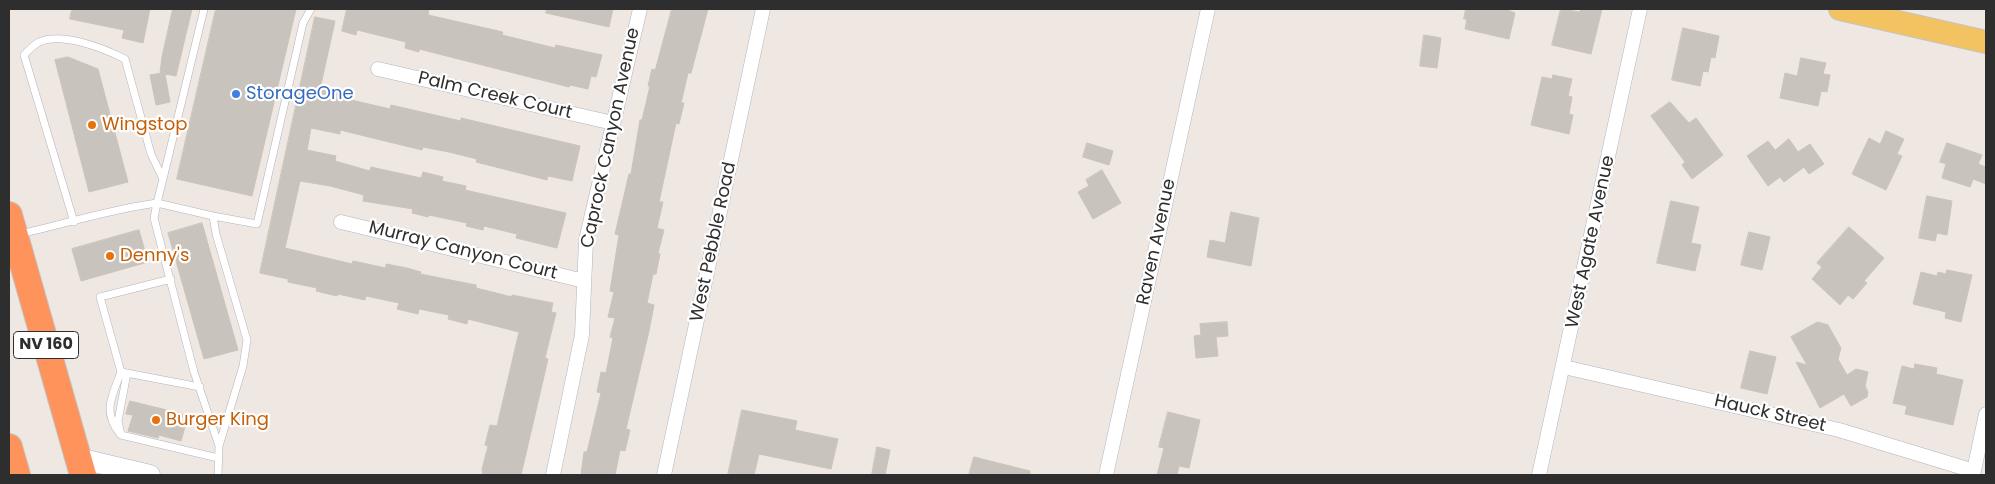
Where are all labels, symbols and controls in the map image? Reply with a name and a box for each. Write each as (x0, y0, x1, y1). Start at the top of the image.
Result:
street label: Caprock Canyon Avenue (577, 26, 645, 250)
street label: Palm Creek Court (416, 68, 574, 124)
place label: StorageOne (246, 83, 354, 105)
marker: StorageOne (230, 88, 242, 100)
place label: Wingstop (102, 114, 187, 136)
marker: Wingstop (86, 119, 98, 131)
street label: West Agate Avenue (1562, 154, 1620, 330)
street label: West Pebble Road (687, 160, 741, 324)
street label: Raven Avenue (1133, 177, 1181, 307)
street label: Murray Canyon Court (367, 217, 559, 285)
place label: Denny's (120, 245, 189, 267)
marker: Denny's (104, 250, 116, 262)
road number: NV 160 (13, 332, 78, 358)
street label: Hauck Street (1712, 391, 1828, 437)
place label: Burger King (166, 409, 269, 431)
marker: Burger King (150, 414, 162, 426)

